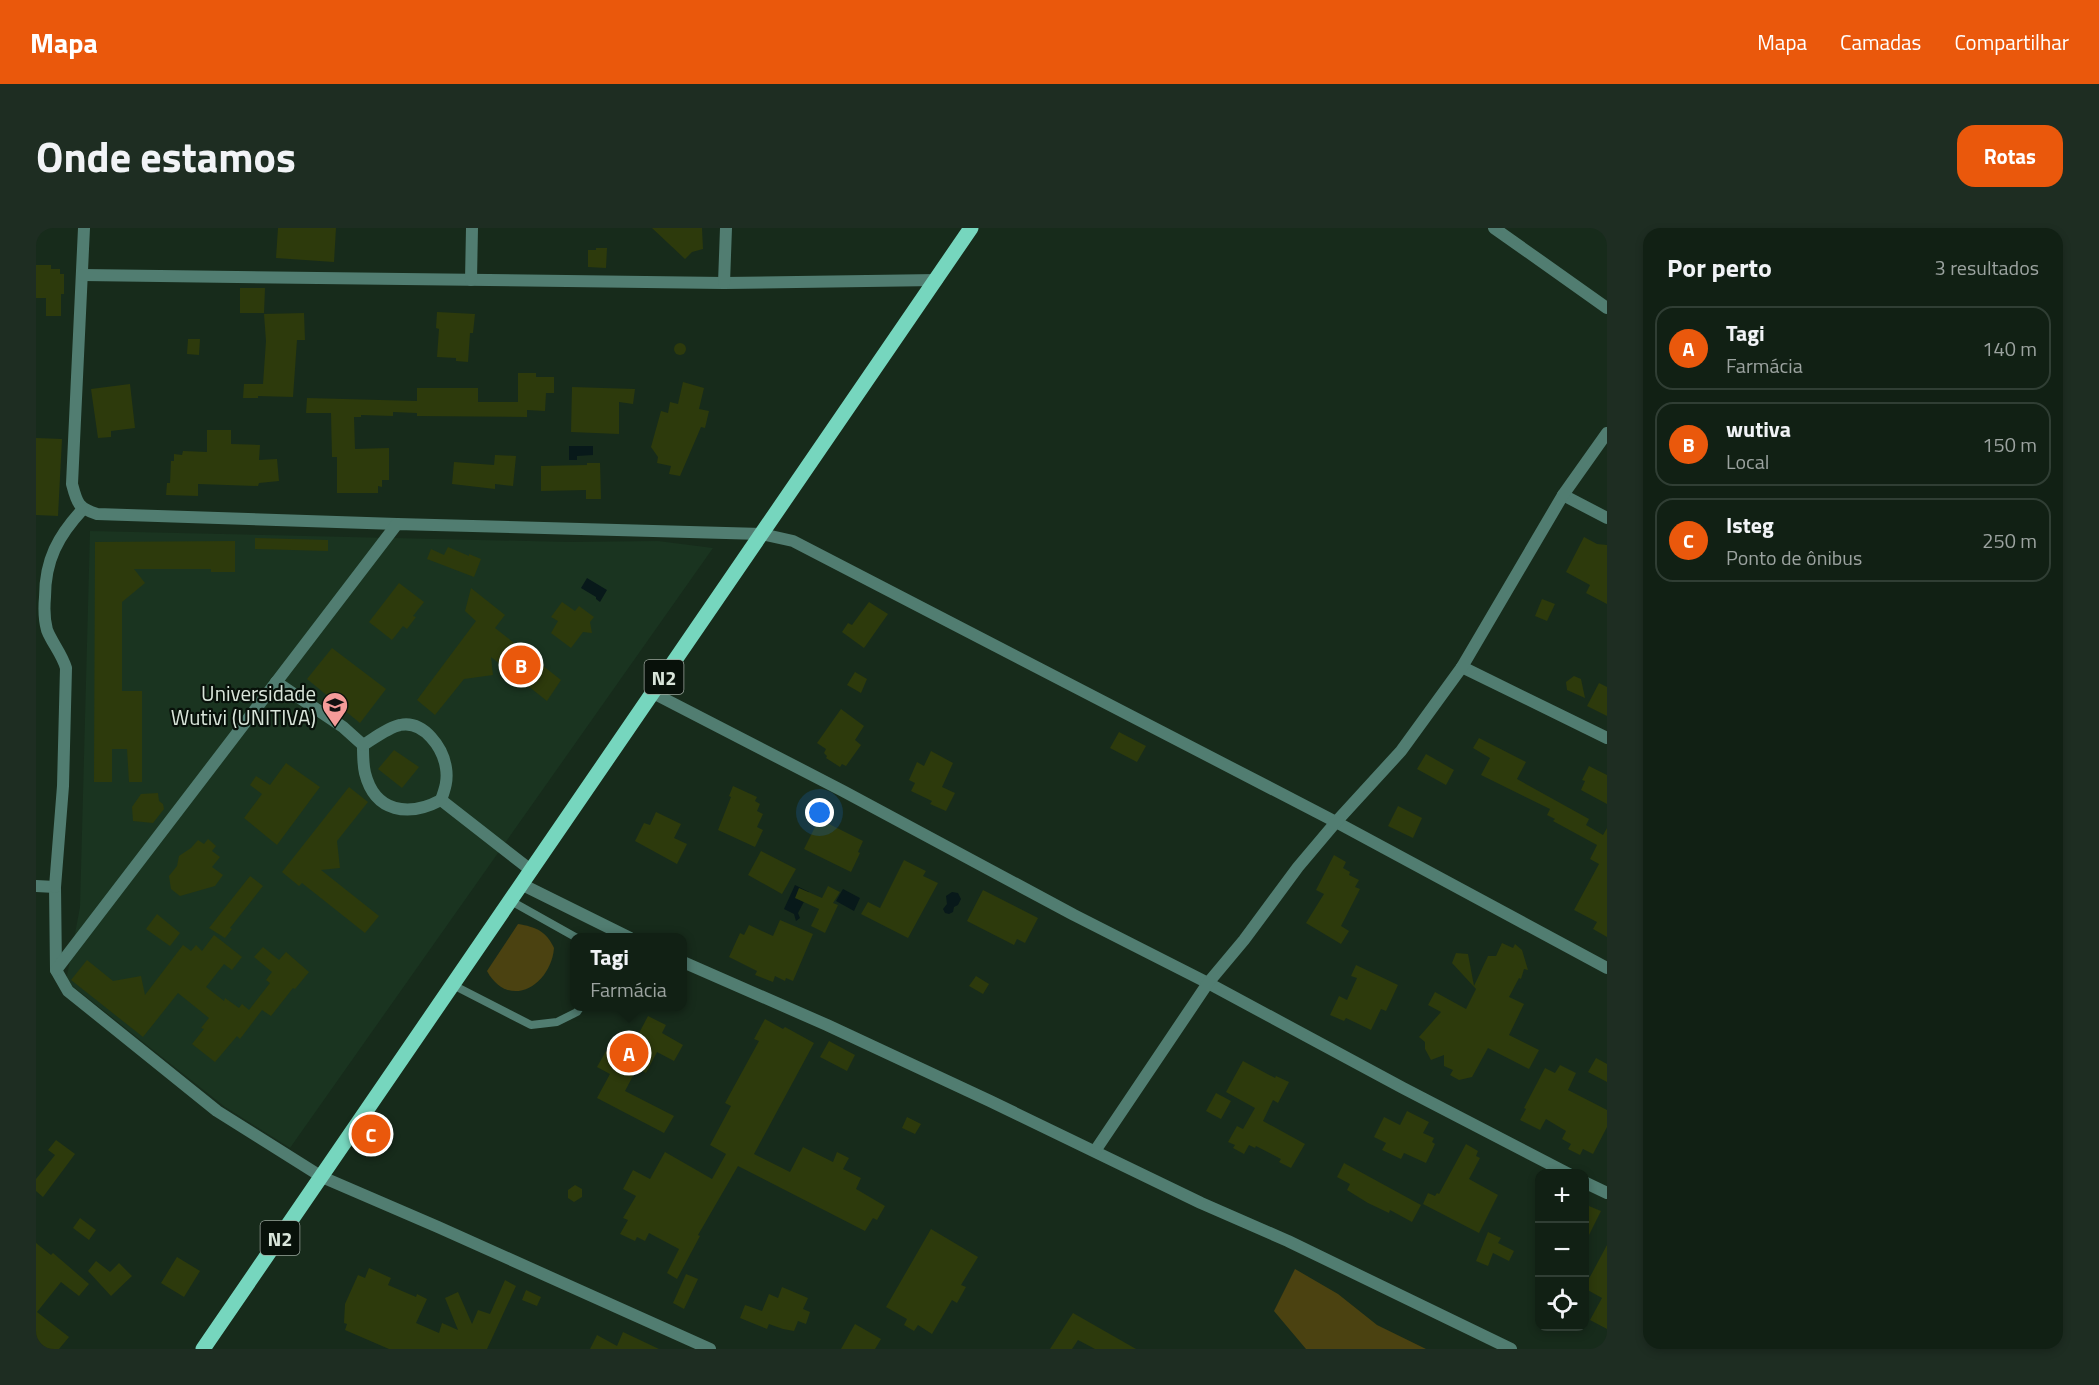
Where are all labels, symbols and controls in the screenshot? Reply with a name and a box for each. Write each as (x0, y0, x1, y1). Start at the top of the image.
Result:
text: Mapa (30, 21, 98, 64)
text: Mapa (1757, 26, 1807, 58)
text: Camadas (1840, 26, 1921, 58)
text: Compartilhar (1954, 26, 2069, 58)
text: Onde estamos (36, 124, 296, 188)
button: Rotas (1957, 125, 2063, 187)
text: Por perto (1667, 248, 1772, 287)
text: 3 resultados (1935, 252, 2039, 283)
text: Tagi (1726, 316, 1765, 350)
text: A (1682, 333, 1695, 364)
text: 140 m (1982, 333, 2037, 364)
text: Farmácia (1726, 350, 1803, 381)
text: wutiva (1726, 412, 1791, 446)
text: B (1682, 429, 1695, 460)
text: 150 m (1982, 429, 2037, 460)
text: Local (1726, 446, 1769, 477)
text: Isteg (1726, 508, 1774, 542)
text: C (1683, 525, 1694, 556)
text: 250 m (1982, 525, 2037, 556)
text: Ponto de ônibus (1726, 542, 1862, 573)
pin: B (502, 642, 540, 688)
road number: N2 (644, 660, 684, 694)
place label: Universidade Wutivi (UNITIVA) (171, 677, 316, 733)
school or university icon: Universidade Wutivi (UNITIVA) (320, 690, 350, 728)
your location (805, 798, 834, 827)
popup (570, 933, 687, 1011)
text: Tagi (590, 940, 629, 974)
text: Farmácia (590, 974, 667, 1005)
pin: A (610, 1030, 648, 1076)
pin: C (352, 1112, 390, 1156)
map controls (1535, 1169, 1589, 1331)
button: + (1535, 1169, 1589, 1223)
road number: N2 (260, 1221, 300, 1255)
button: − (1535, 1223, 1589, 1277)
button: locate (1535, 1277, 1589, 1331)

